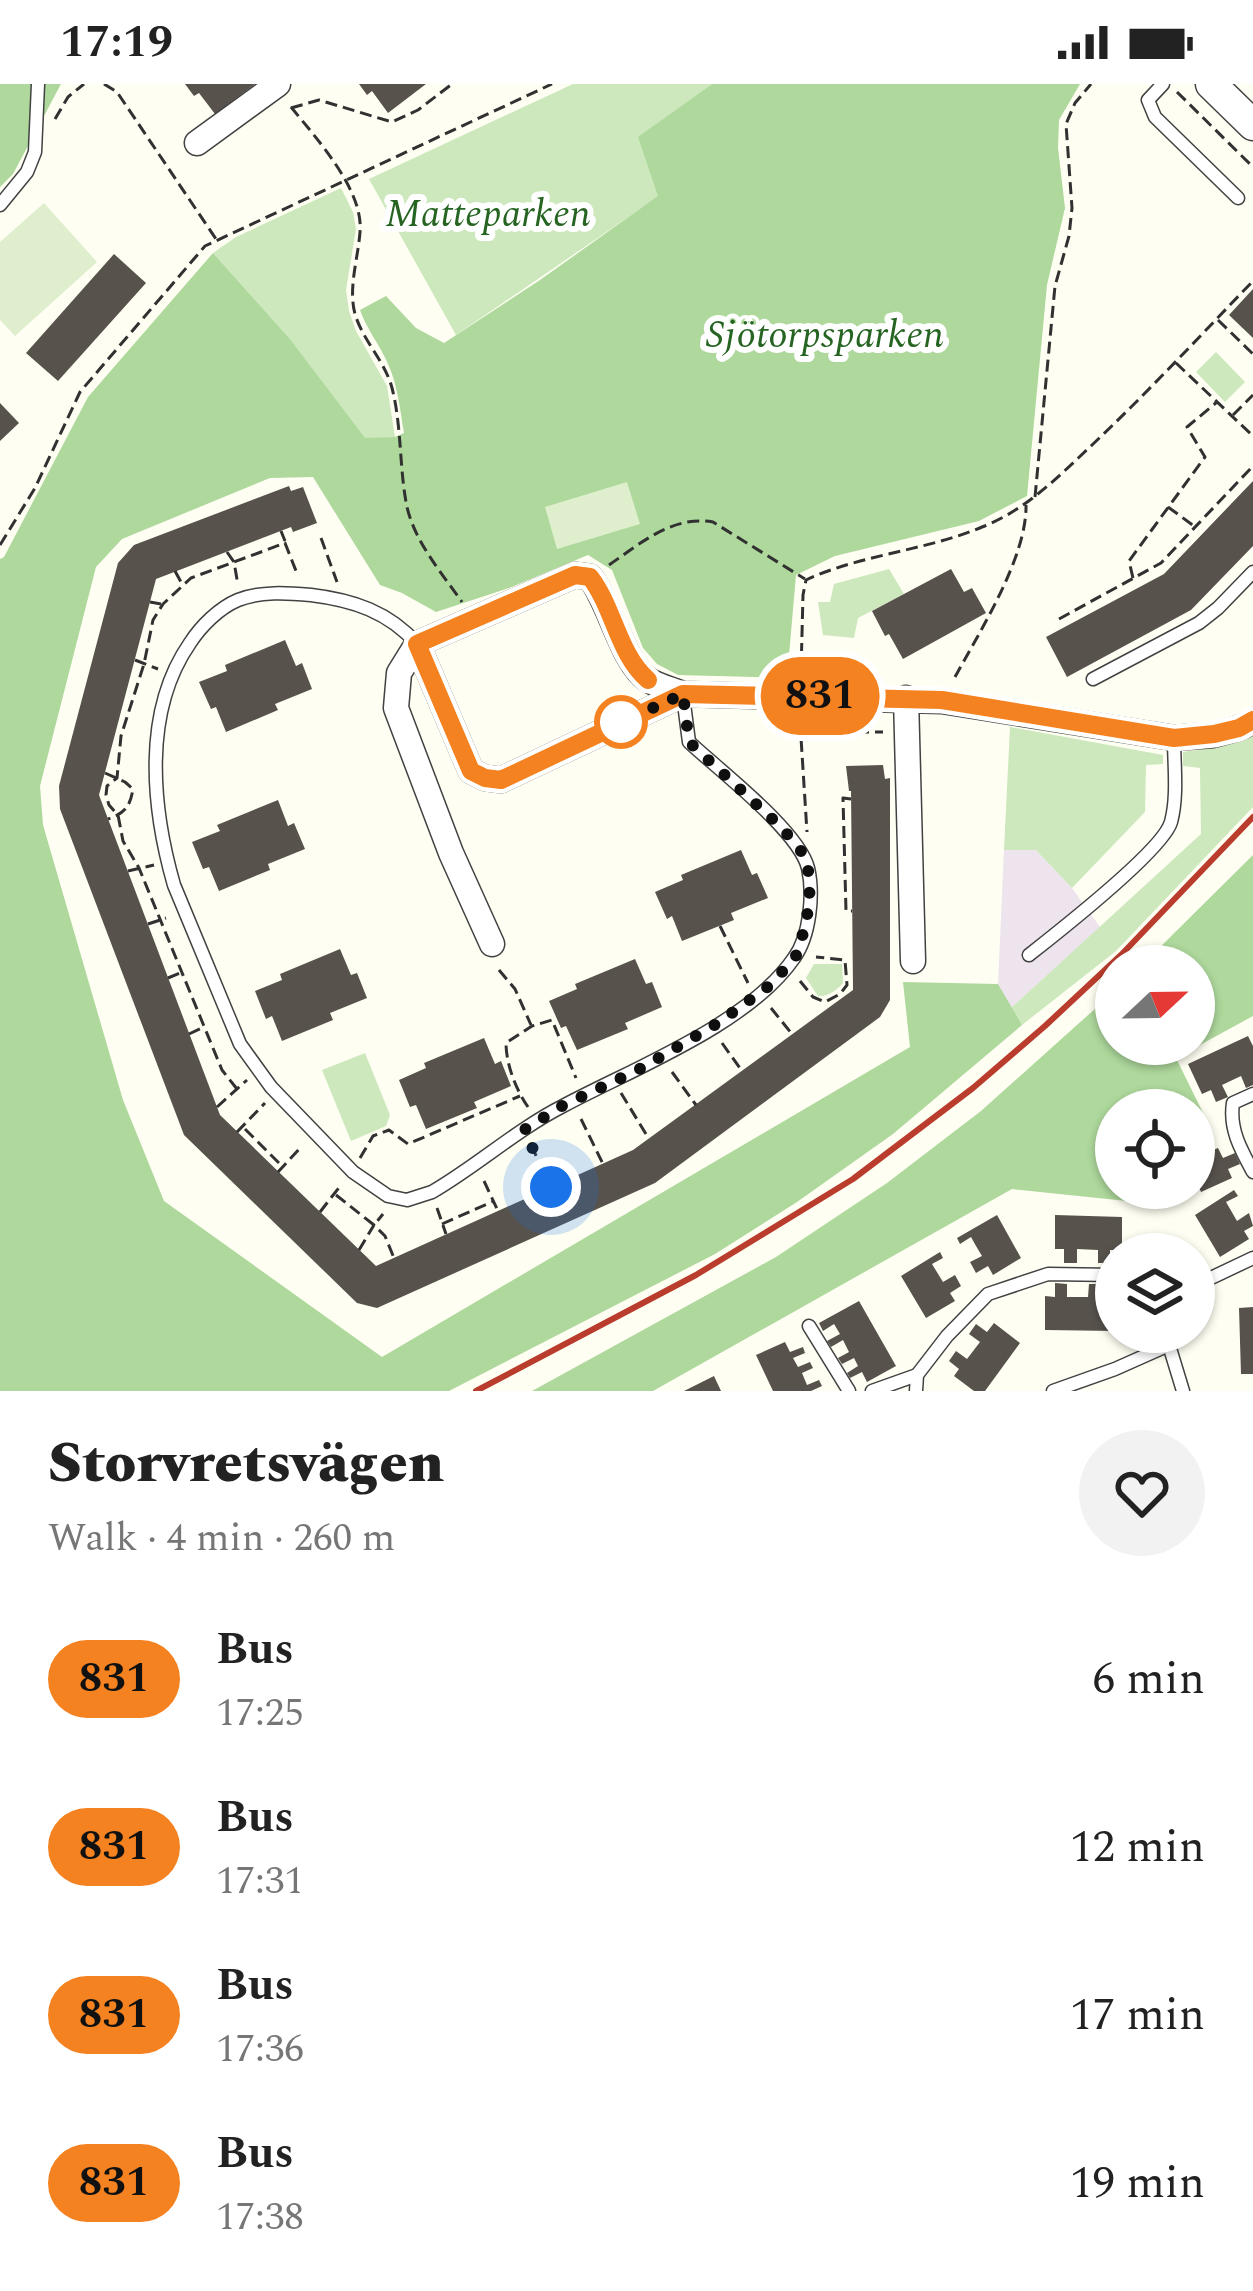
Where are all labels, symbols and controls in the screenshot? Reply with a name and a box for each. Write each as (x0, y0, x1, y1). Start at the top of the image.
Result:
text: 17:19 (60, 8, 173, 77)
park label: Matteparken (385, 185, 591, 244)
park label: Sjötorpsparken (706, 306, 944, 365)
line badge: 831 (751, 657, 889, 735)
text: 831 (785, 664, 855, 727)
unlabelled marker (596, 697, 646, 747)
north arrow (1095, 945, 1215, 1065)
map controls (1095, 945, 1215, 1353)
button: locate (1095, 1089, 1215, 1209)
your location (521, 1157, 581, 1217)
button: layers (1095, 1233, 1215, 1353)
text: Storvretsvägen (48, 1421, 444, 1507)
button: heart (1079, 1430, 1205, 1556)
text: Walk · 4 min · 260 m (48, 1509, 395, 1568)
text: Bus (216, 1615, 294, 1684)
text: 6 min (1092, 1645, 1205, 1714)
text: 831 (79, 1647, 149, 1710)
text: 17:25 (216, 1684, 304, 1743)
text: Bus (216, 1783, 294, 1852)
text: 12 min (1070, 1813, 1205, 1882)
text: 831 (79, 1815, 149, 1878)
text: 17:31 (216, 1852, 304, 1911)
text: Bus (216, 1951, 294, 2020)
text: 17 min (1070, 1981, 1205, 2050)
text: 831 (79, 1983, 149, 2046)
text: 17:36 (216, 2020, 304, 2079)
text: Bus (216, 2119, 294, 2188)
text: 19 min (1070, 2149, 1205, 2218)
text: 831 (79, 2151, 149, 2214)
text: 17:38 (216, 2188, 304, 2247)

